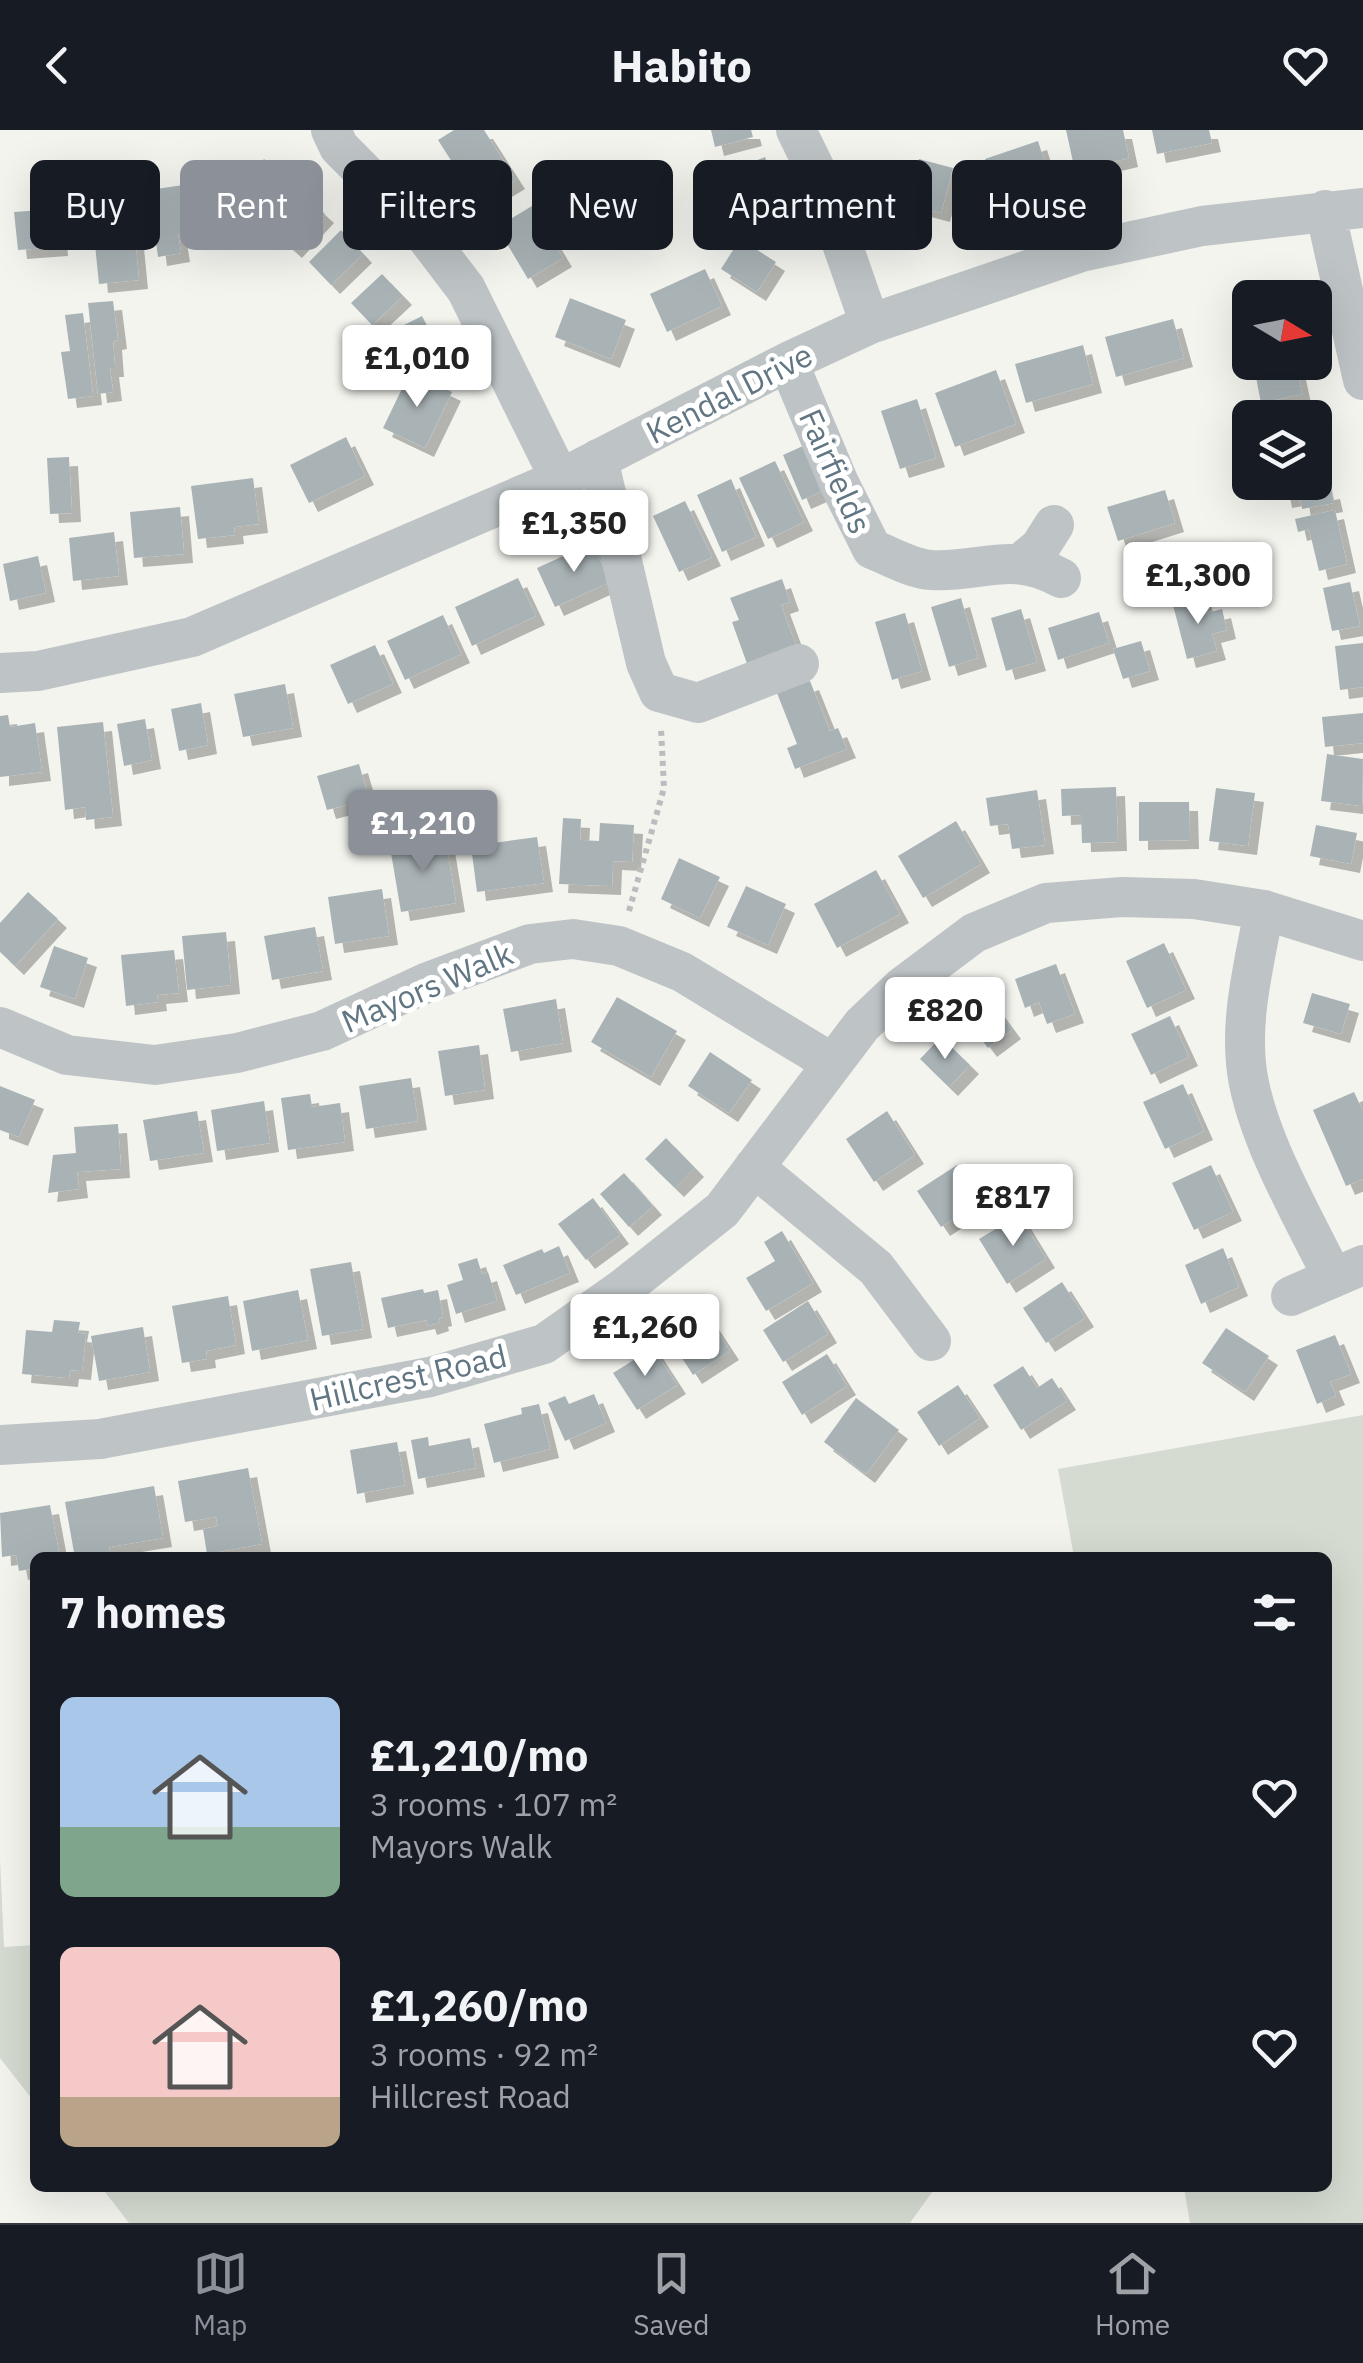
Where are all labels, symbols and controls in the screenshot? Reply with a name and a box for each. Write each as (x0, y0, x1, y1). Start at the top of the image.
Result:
text: Habito (611, 36, 752, 94)
icon: back (30, 38, 85, 93)
icon: heart (1278, 38, 1333, 93)
chip: Buy (30, 160, 160, 250)
chip: Rent (180, 160, 323, 250)
chip: Filters (343, 160, 512, 250)
chip: New (532, 160, 673, 250)
chip: Apartment (693, 160, 932, 250)
chip: House (952, 160, 1122, 250)
north arrow (1232, 280, 1332, 380)
map controls (1232, 280, 1332, 500)
pin: £1,010 (336, 325, 498, 410)
street label: Kendal Drive (639, 333, 819, 453)
text: £1,010 (364, 336, 470, 378)
button: layers (1232, 400, 1332, 500)
street label: Fairfields (790, 402, 882, 540)
pin: £1,350 (493, 490, 655, 575)
text: £1,350 (521, 501, 627, 543)
pin: £1,300 (1117, 542, 1279, 627)
text: £1,300 (1145, 553, 1251, 595)
pin: £1,210 (342, 790, 504, 875)
text: £1,210 (370, 801, 476, 843)
street label: Mayors Walk (335, 932, 519, 1042)
pin: £820 (886, 977, 1004, 1062)
text: £820 (907, 988, 983, 1030)
pin: £817 (954, 1164, 1072, 1249)
text: £817 (975, 1175, 1051, 1217)
pin: £1,260 (564, 1294, 726, 1379)
text: £1,260 (592, 1305, 698, 1347)
street label: Hillcrest Road (305, 1334, 511, 1420)
text: 7 homes (60, 1585, 226, 1640)
icon: filters (1247, 1585, 1302, 1640)
text: £1,210/mo (370, 1728, 588, 1783)
icon: home (140, 1737, 260, 1857)
icon: heart (1247, 1770, 1302, 1825)
text: 3 rooms · 107 m² (370, 1783, 617, 1825)
text: Mayors Walk (370, 1825, 552, 1867)
text: £1,260/mo (370, 1978, 588, 2033)
icon: home (140, 1987, 260, 2107)
icon: heart (1247, 2020, 1302, 2075)
text: 3 rooms · 92 m² (370, 2033, 598, 2075)
text: Hillcrest Road (370, 2075, 571, 2117)
tab: Map (193, 2246, 248, 2343)
tab: Saved (633, 2246, 709, 2343)
tab: Home (1095, 2246, 1170, 2343)

